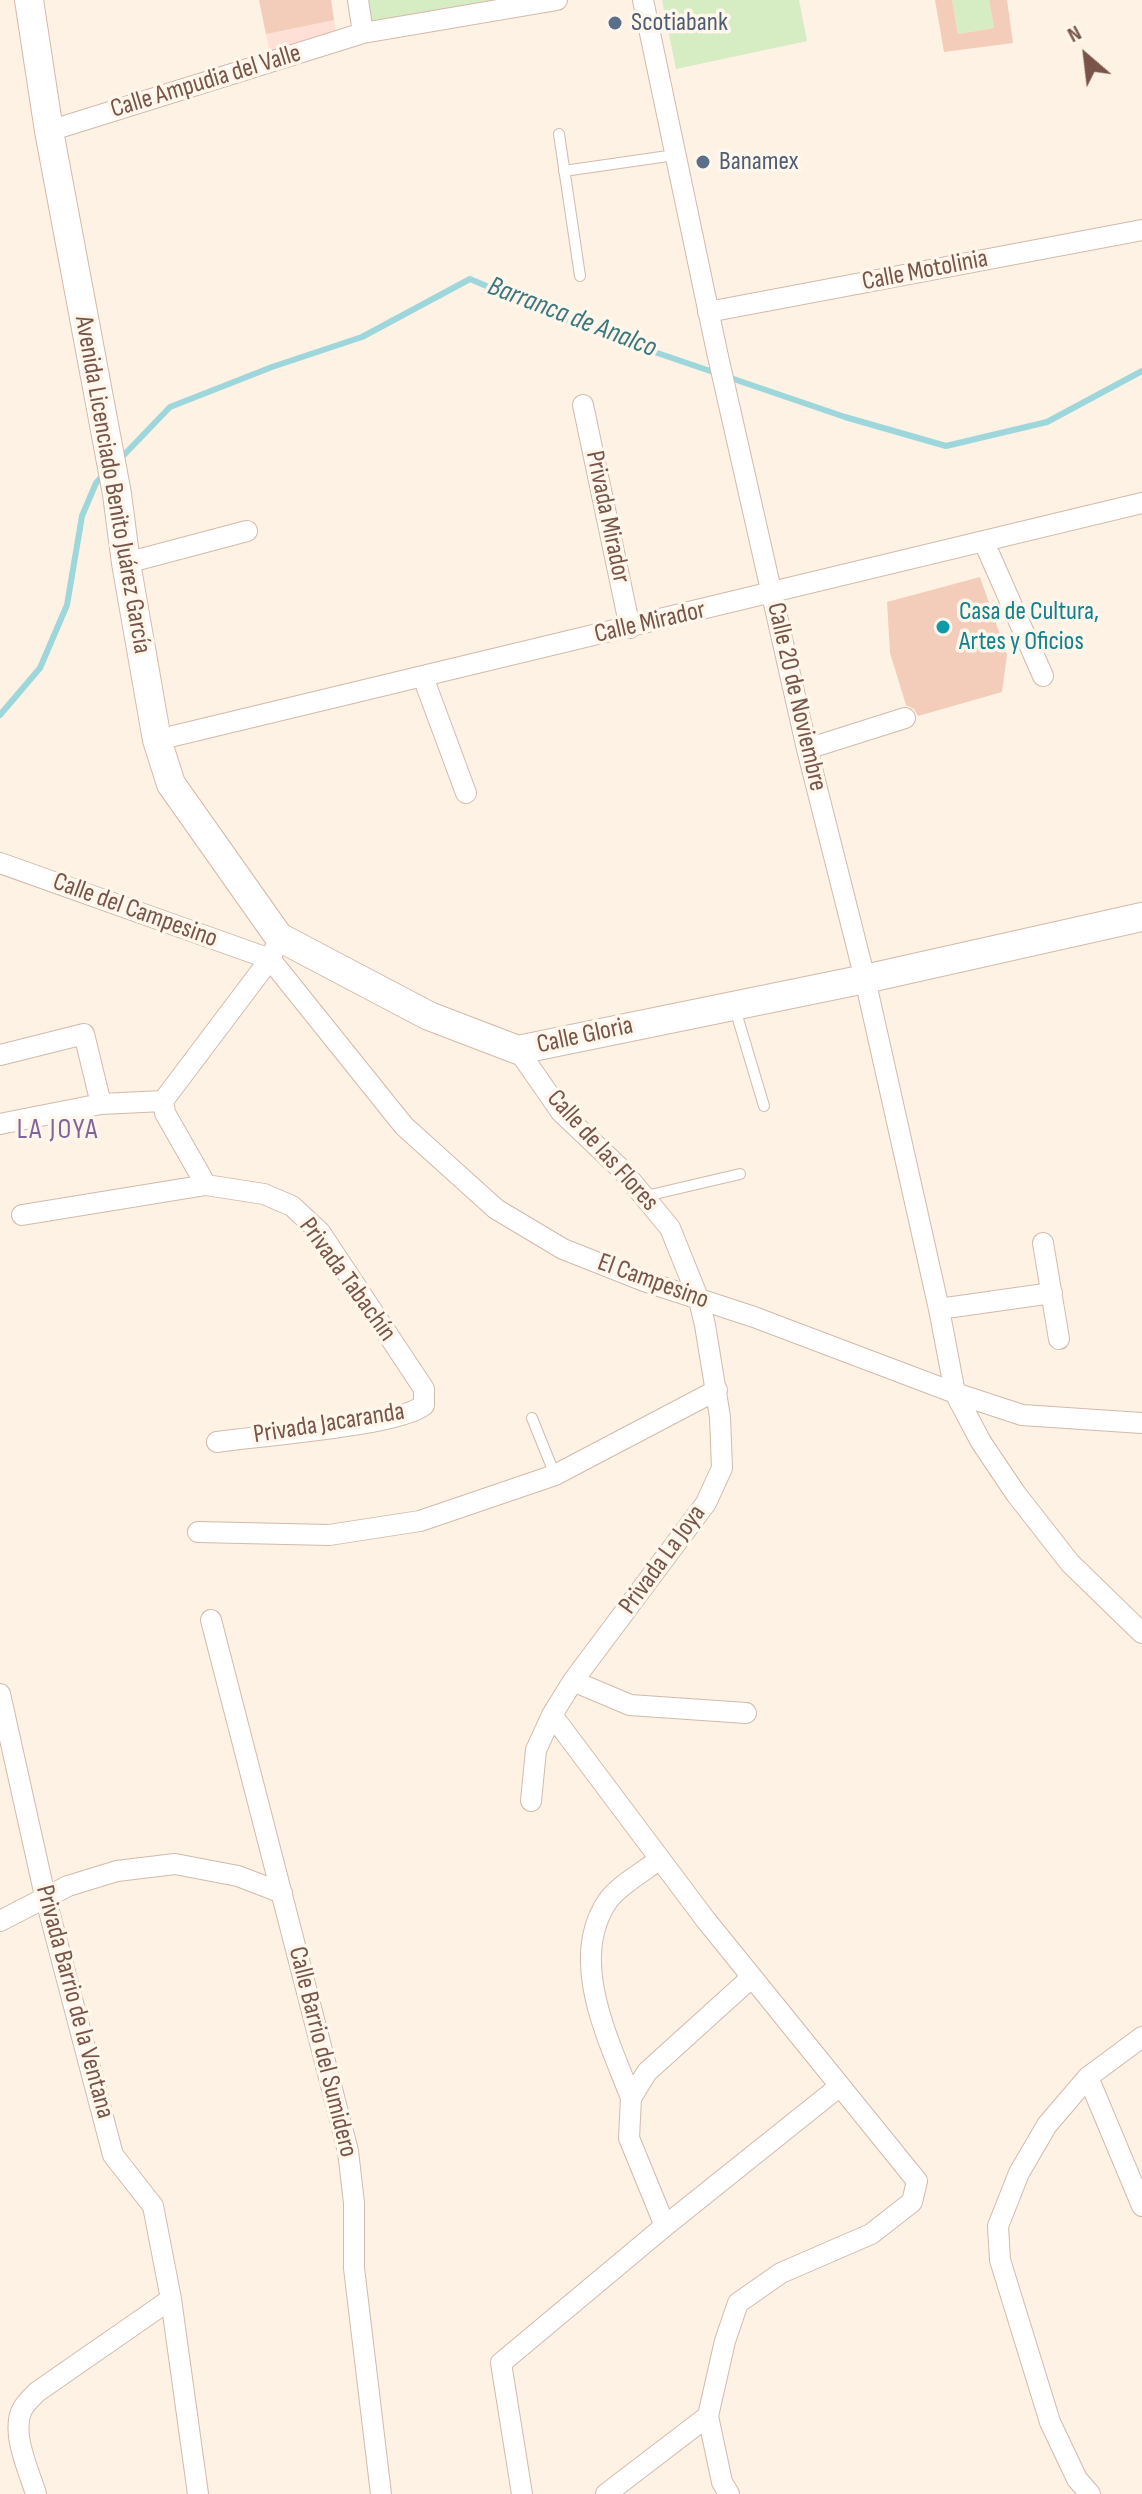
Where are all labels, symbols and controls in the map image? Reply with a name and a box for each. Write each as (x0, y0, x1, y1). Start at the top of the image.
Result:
place label: Scotiabank (631, 7, 728, 39)
marker: Scotiabank (606, 14, 624, 32)
north arrow (1046, 16, 1126, 96)
text: N (1063, 20, 1086, 49)
street label: Calle Ampudia del Valle (107, 38, 305, 126)
place label: Banamex (719, 146, 798, 178)
marker: Banamex (694, 153, 712, 171)
street label: Calle Motolinia (860, 244, 990, 298)
water label: Barranca de Analco (483, 270, 661, 366)
street label: Avenida Licenciado Benito Juárez García (67, 314, 157, 656)
street label: Privada Mirador (578, 448, 636, 586)
street label: Calle Mirador (592, 595, 708, 651)
place label: Casa de Cultura, Artes y Oficios (959, 596, 1099, 658)
street label: Calle 20 de Noviembre (759, 600, 833, 794)
marker: Casa de Cultura, Artes y Oficios (934, 618, 952, 636)
street label: Calle del Campesino (48, 867, 222, 955)
street label: Calle Gloria (534, 1011, 636, 1061)
street label: Calle de las Flores (539, 1084, 665, 1218)
district label: LA JOYA (17, 1114, 99, 1148)
street label: Privada Tabachín (292, 1212, 402, 1348)
street label: El Campesino (593, 1248, 713, 1316)
street label: Privada Jacaranda (251, 1397, 407, 1451)
street label: Privada La Joya (613, 1499, 713, 1621)
street label: Privada Barrio de la Ventana (28, 1882, 120, 2122)
street label: Calle Barrio del Sumidero (281, 1944, 363, 2160)

